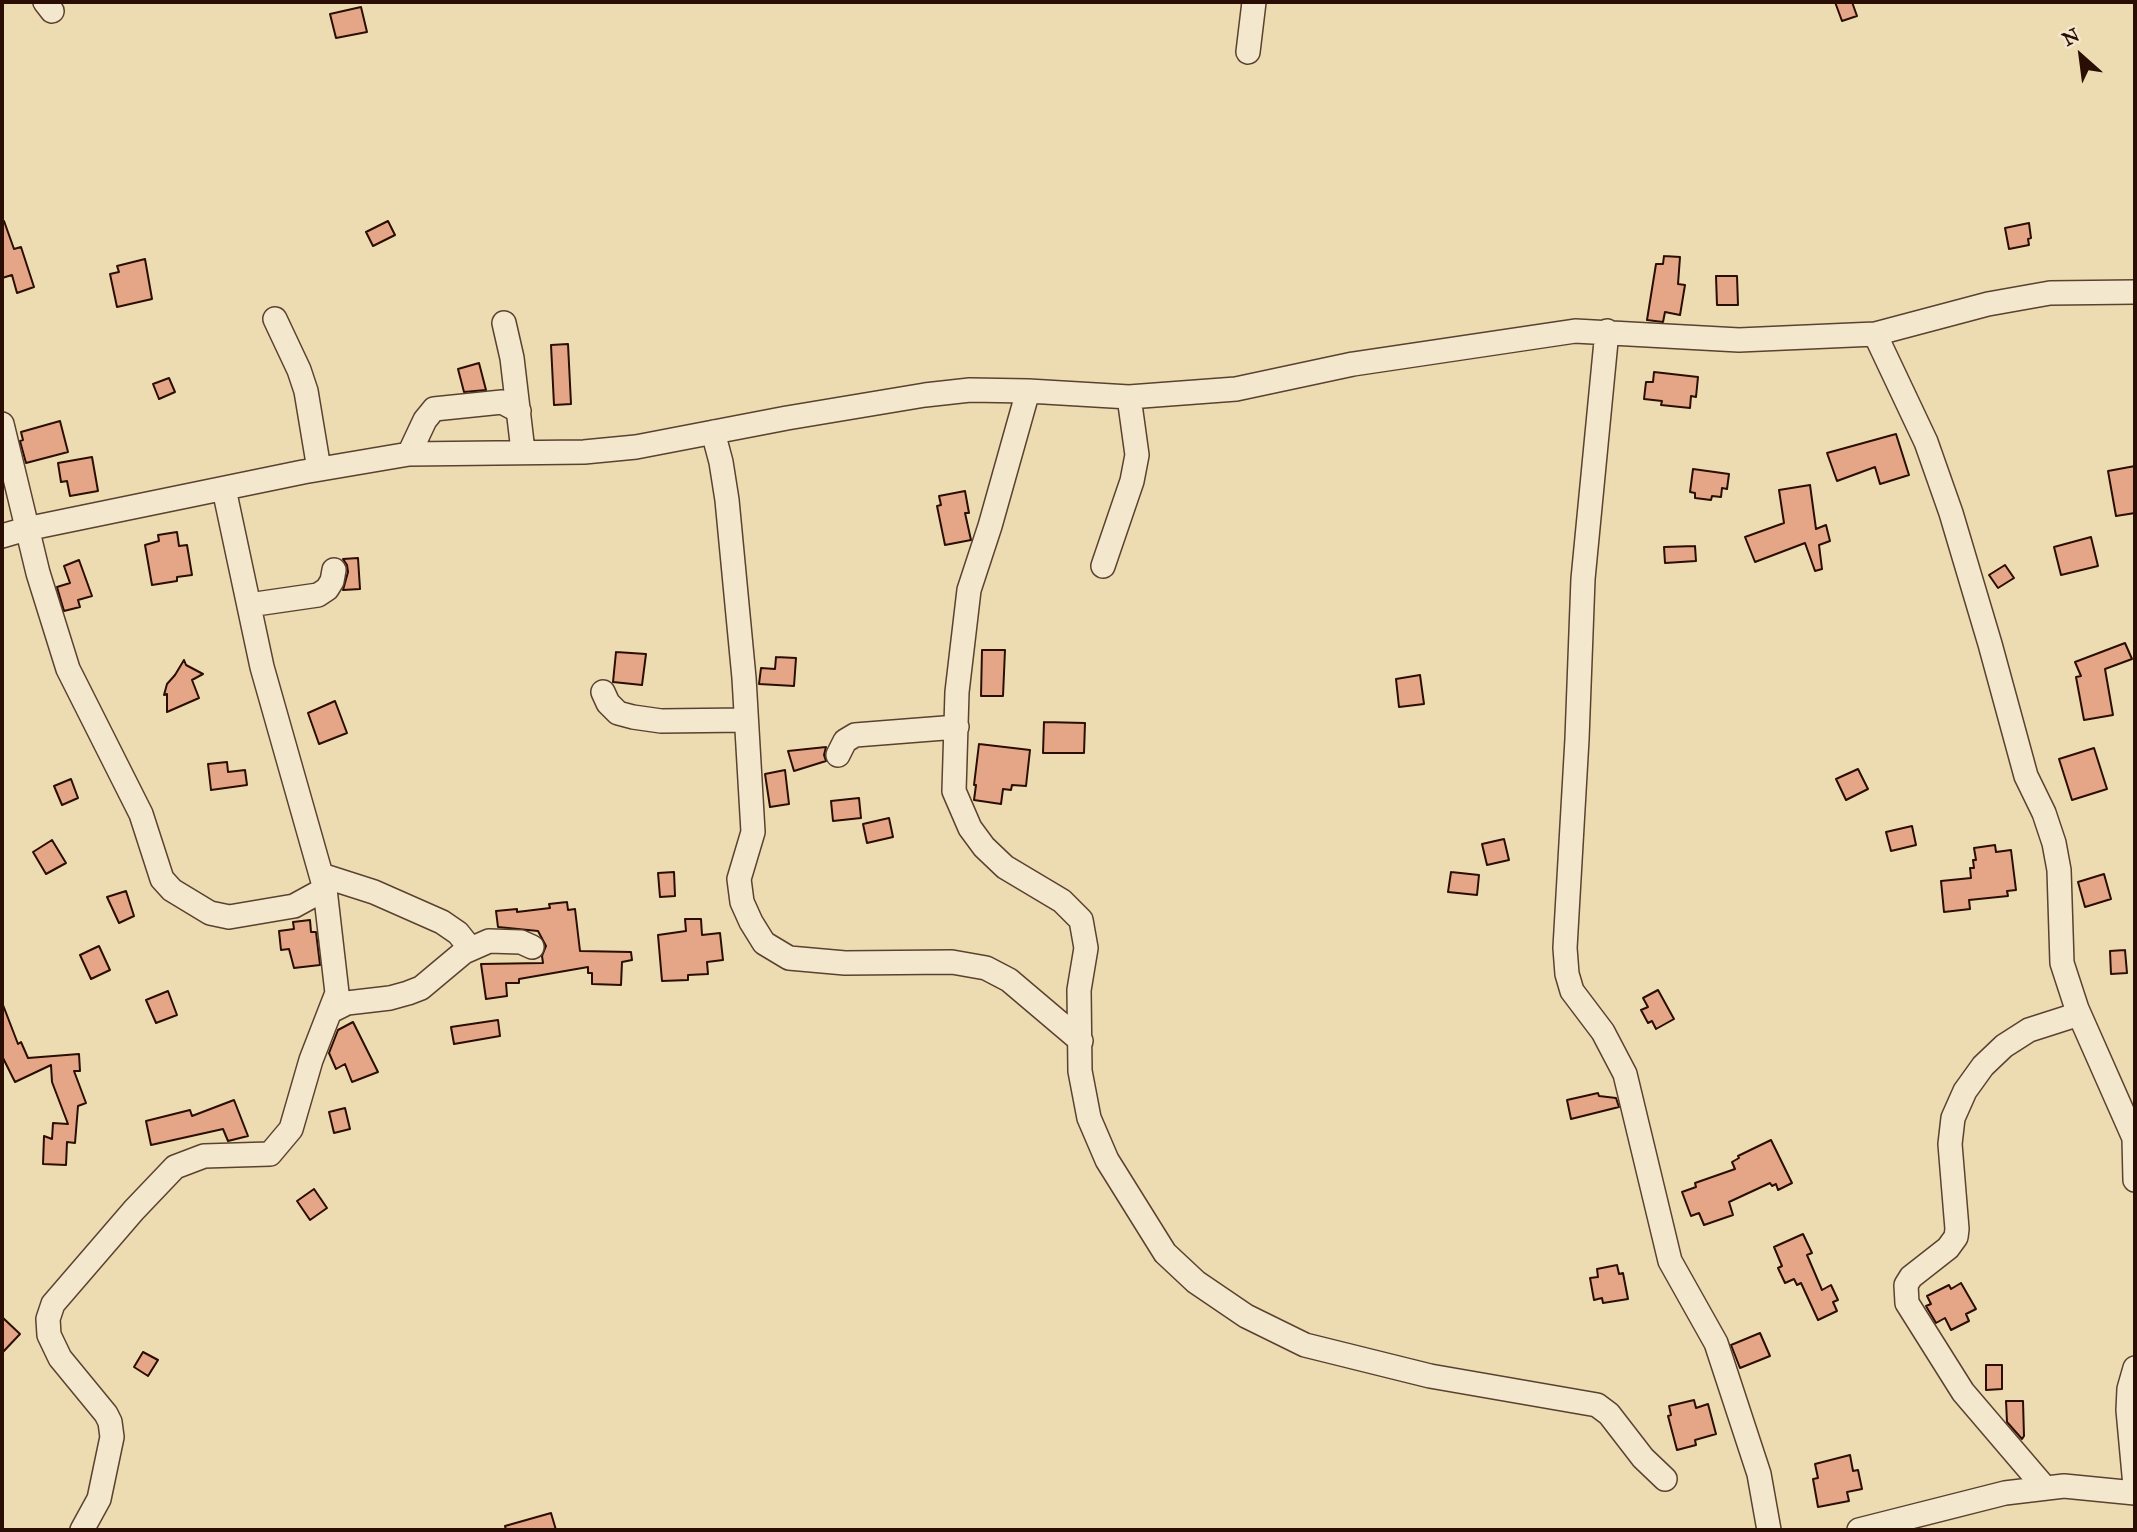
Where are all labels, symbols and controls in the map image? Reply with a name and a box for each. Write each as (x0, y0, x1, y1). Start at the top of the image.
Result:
north arrow (2046, 21, 2116, 91)
text: N (2058, 23, 2083, 51)

